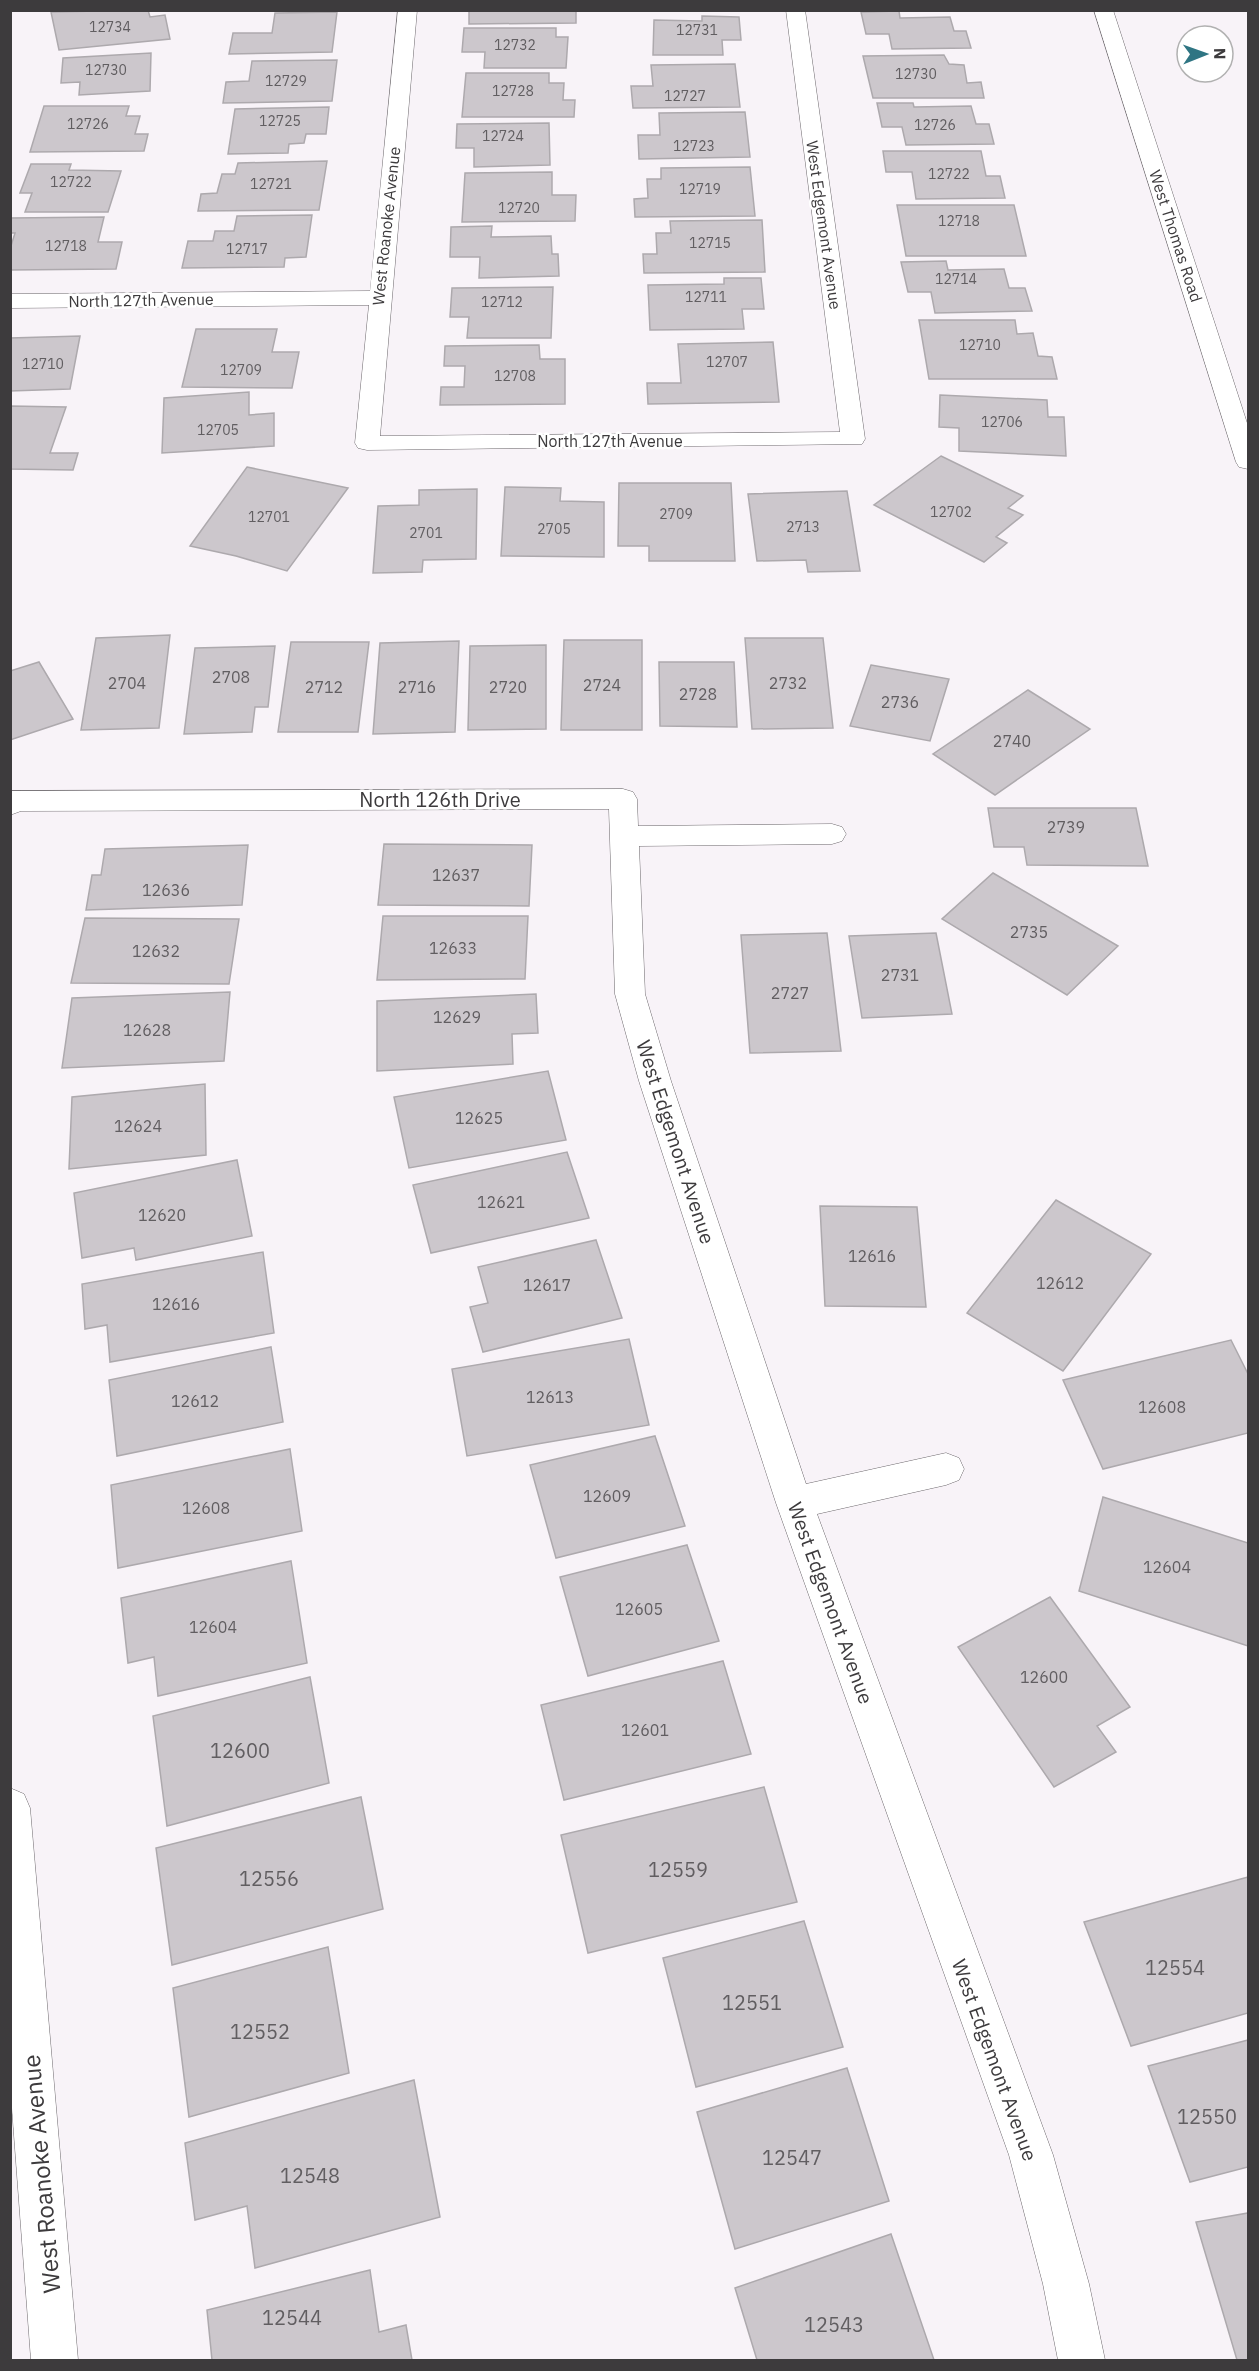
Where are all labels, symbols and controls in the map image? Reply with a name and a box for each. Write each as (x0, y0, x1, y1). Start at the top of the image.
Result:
house number: 12734 (89, 18, 131, 36)
house number: 12731 (676, 21, 718, 39)
north arrow (1175, 24, 1235, 84)
house number: 12732 (494, 36, 536, 54)
text: N (1210, 48, 1230, 60)
house number: 12730 (85, 61, 127, 79)
house number: 12730 (895, 65, 937, 83)
house number: 12729 (265, 72, 307, 90)
house number: 12728 (492, 82, 534, 100)
house number: 12727 (664, 87, 706, 105)
house number: 12725 (259, 112, 301, 130)
house number: 12726 (67, 115, 109, 133)
house number: 12726 (914, 116, 956, 134)
house number: 12724 (482, 127, 524, 145)
house number: 12723 (673, 137, 715, 155)
street label: West Edgemont Avenue (802, 139, 846, 311)
street label: West Roanoke Avenue (368, 145, 404, 306)
house number: 12722 (928, 165, 970, 183)
street label: West Thomas Road (1145, 167, 1207, 305)
house number: 12722 (50, 173, 92, 191)
house number: 12721 (250, 175, 292, 193)
house number: 12719 (679, 180, 721, 198)
house number: 12720 (498, 199, 540, 217)
house number: 12718 (938, 212, 980, 230)
house number: 12715 (689, 234, 731, 252)
house number: 12718 (45, 237, 87, 255)
house number: 12717 (226, 240, 268, 258)
house number: 12714 (935, 270, 977, 288)
house number: 12711 (685, 288, 727, 306)
street label: North 127th Avenue (68, 289, 214, 311)
house number: 12712 (481, 293, 523, 311)
house number: 12710 (959, 336, 1001, 354)
house number: 12707 (706, 353, 748, 371)
house number: 12710 (22, 355, 64, 373)
house number: 12709 (220, 361, 262, 379)
house number: 12708 (494, 367, 536, 385)
house number: 12706 (981, 413, 1023, 431)
house number: 12705 (197, 421, 239, 439)
street label: North 127th Avenue (537, 431, 683, 451)
house number: 12702 (930, 503, 972, 521)
house number: 2709 (659, 505, 693, 523)
house number: 12701 (248, 508, 290, 526)
house number: 2713 (786, 518, 820, 536)
house number: 2705 (537, 520, 571, 538)
house number: 2701 (409, 524, 443, 542)
house number: 2708 (212, 667, 250, 687)
house number: 2704 (108, 673, 146, 693)
house number: 2732 (769, 673, 807, 693)
house number: 2724 (583, 675, 621, 695)
house number: 2712 (305, 677, 343, 697)
house number: 2716 (398, 677, 436, 697)
house number: 2720 (489, 677, 527, 697)
house number: 2728 (679, 684, 717, 704)
house number: 2736 (881, 692, 919, 712)
house number: 2740 (993, 731, 1031, 751)
street label: North 126th Drive (359, 786, 521, 813)
house number: 2739 (1047, 817, 1085, 837)
house number: 12637 (432, 865, 480, 885)
house number: 12636 (142, 880, 190, 900)
house number: 2735 (1010, 922, 1048, 942)
house number: 12633 (429, 938, 477, 958)
house number: 12632 (132, 941, 180, 961)
house number: 2731 (881, 965, 919, 985)
house number: 2727 (771, 983, 809, 1003)
house number: 12629 (433, 1007, 481, 1027)
house number: 12628 (123, 1020, 171, 1040)
street label: West Edgemont Avenue (630, 1037, 722, 1247)
house number: 12625 (455, 1108, 503, 1128)
house number: 12624 (114, 1116, 162, 1136)
house number: 12621 (477, 1192, 525, 1212)
house number: 12620 (138, 1205, 186, 1225)
house number: 12616 (848, 1246, 896, 1266)
house number: 12612 (1036, 1273, 1084, 1293)
house number: 12617 (523, 1275, 571, 1295)
house number: 12616 (152, 1294, 200, 1314)
house number: 12613 (526, 1387, 574, 1407)
house number: 12612 (171, 1391, 219, 1411)
house number: 12608 (1138, 1397, 1186, 1417)
house number: 12609 (583, 1486, 631, 1506)
house number: 12608 (182, 1498, 230, 1518)
street label: West Edgemont Avenue (782, 1498, 880, 1708)
house number: 12604 (1143, 1557, 1191, 1577)
house number: 12605 (615, 1599, 663, 1619)
house number: 12604 (189, 1617, 237, 1637)
house number: 12600 (1020, 1667, 1068, 1687)
house number: 12601 (621, 1720, 669, 1740)
house number: 12600 (210, 1737, 270, 1764)
house number: 12559 (648, 1856, 708, 1883)
house number: 12556 (239, 1865, 299, 1892)
house number: 12554 (1145, 1954, 1205, 1981)
street label: West Edgemont Avenue (946, 1955, 1044, 2165)
house number: 12551 (722, 1989, 782, 2016)
house number: 12552 (230, 2018, 290, 2045)
street label: West Roanoke Avenue (15, 2053, 67, 2295)
house number: 12550 (1177, 2103, 1237, 2130)
house number: 12547 (762, 2144, 822, 2171)
house number: 12548 (280, 2162, 340, 2189)
house number: 12544 (262, 2304, 322, 2331)
house number: 12543 (804, 2311, 864, 2338)

